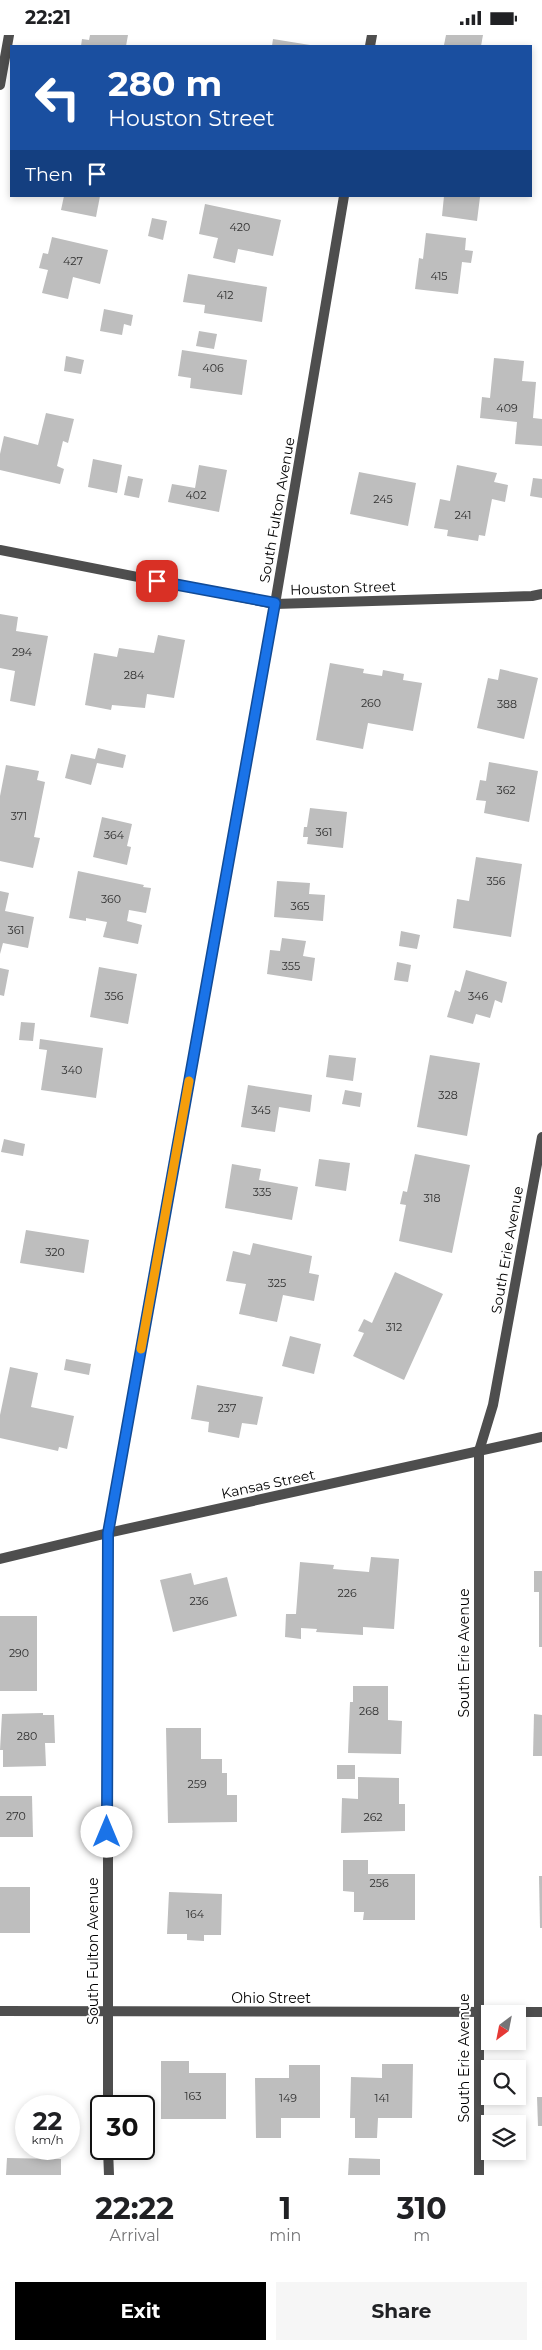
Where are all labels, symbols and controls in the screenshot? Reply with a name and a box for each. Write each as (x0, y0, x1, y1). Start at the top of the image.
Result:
text: 22:21 (25, 6, 71, 29)
text: 280 m (108, 62, 222, 105)
icon: left (25, 65, 90, 130)
text: Houston Street (108, 105, 275, 132)
icon: arrive (83, 160, 111, 188)
text: Then (25, 163, 73, 186)
house number: 420 (230, 220, 250, 234)
house number: 427 (63, 254, 83, 268)
house number: 415 (430, 269, 448, 283)
house number: 412 (216, 288, 234, 302)
house number: 406 (202, 361, 224, 375)
house number: 409 (496, 401, 518, 415)
street label: South Fulton Avenue (255, 436, 299, 584)
house number: 402 (186, 488, 206, 502)
house number: 245 (373, 492, 393, 506)
house number: 241 (455, 508, 471, 522)
pin (136, 560, 178, 602)
icon: arrive (143, 567, 171, 595)
street label: Houston Street (290, 577, 397, 599)
house number: 294 (12, 645, 33, 659)
house number: 284 (124, 668, 145, 682)
house number: 260 (361, 696, 381, 710)
house number: 388 (497, 697, 517, 711)
house number: 362 (496, 783, 516, 797)
house number: 371 (11, 809, 27, 823)
house number: 361 (316, 825, 332, 839)
house number: 364 (104, 828, 125, 842)
house number: 356 (486, 874, 506, 888)
house number: 360 (101, 892, 121, 906)
house number: 365 (290, 899, 310, 913)
house number: 361 (8, 923, 24, 937)
house number: 355 (282, 959, 300, 973)
house number: 356 (104, 989, 124, 1003)
house number: 346 (468, 989, 488, 1003)
house number: 340 (62, 1063, 82, 1077)
house number: 328 (438, 1088, 458, 1102)
house number: 345 (251, 1103, 271, 1117)
house number: 335 (253, 1185, 271, 1199)
street label: South Erie Avenue (487, 1185, 527, 1315)
house number: 318 (423, 1191, 441, 1205)
house number: 320 (45, 1245, 65, 1259)
house number: 325 (268, 1276, 286, 1290)
house number: 312 (386, 1320, 402, 1334)
house number: 237 (218, 1401, 236, 1415)
street label: Kansas Street (219, 1465, 317, 1503)
house number: 226 (337, 1586, 357, 1600)
street label: South Erie Avenue (455, 1588, 473, 1718)
house number: 236 (189, 1594, 209, 1608)
house number: 290 (9, 1646, 29, 1660)
house number: 268 (359, 1704, 379, 1718)
house number: 280 (17, 1729, 37, 1743)
house number: 259 (187, 1777, 207, 1791)
position arrow (80, 1805, 132, 1857)
house number: 270 (6, 1809, 26, 1823)
house number: 262 (363, 1810, 383, 1824)
house number: 256 (369, 1876, 389, 1890)
street label: South Fulton Avenue (84, 1877, 102, 2025)
house number: 164 (186, 1907, 205, 1921)
street label: Ohio Street (231, 1989, 311, 2007)
street label: South Erie Avenue (455, 1993, 473, 2123)
north arrow (481, 2005, 526, 2050)
map controls (481, 2005, 526, 2160)
button: search (481, 2060, 526, 2105)
house number: 163 (185, 2089, 201, 2103)
house number: 149 (279, 2091, 297, 2105)
house number: 141 (375, 2091, 389, 2105)
speed limit sign: 30 (90, 2095, 155, 2160)
text: 22 (33, 2106, 62, 2136)
button: layers (481, 2115, 526, 2160)
text: km/h (31, 2132, 64, 2147)
text: 22:22 (95, 2190, 174, 2227)
text: 1 (280, 2190, 291, 2227)
text: 310 (397, 2190, 447, 2227)
text: Arrival (109, 2226, 160, 2245)
text: min (269, 2226, 301, 2245)
text: m (413, 2226, 430, 2245)
button: Exit (15, 2282, 266, 2340)
button: Share (276, 2282, 527, 2340)

